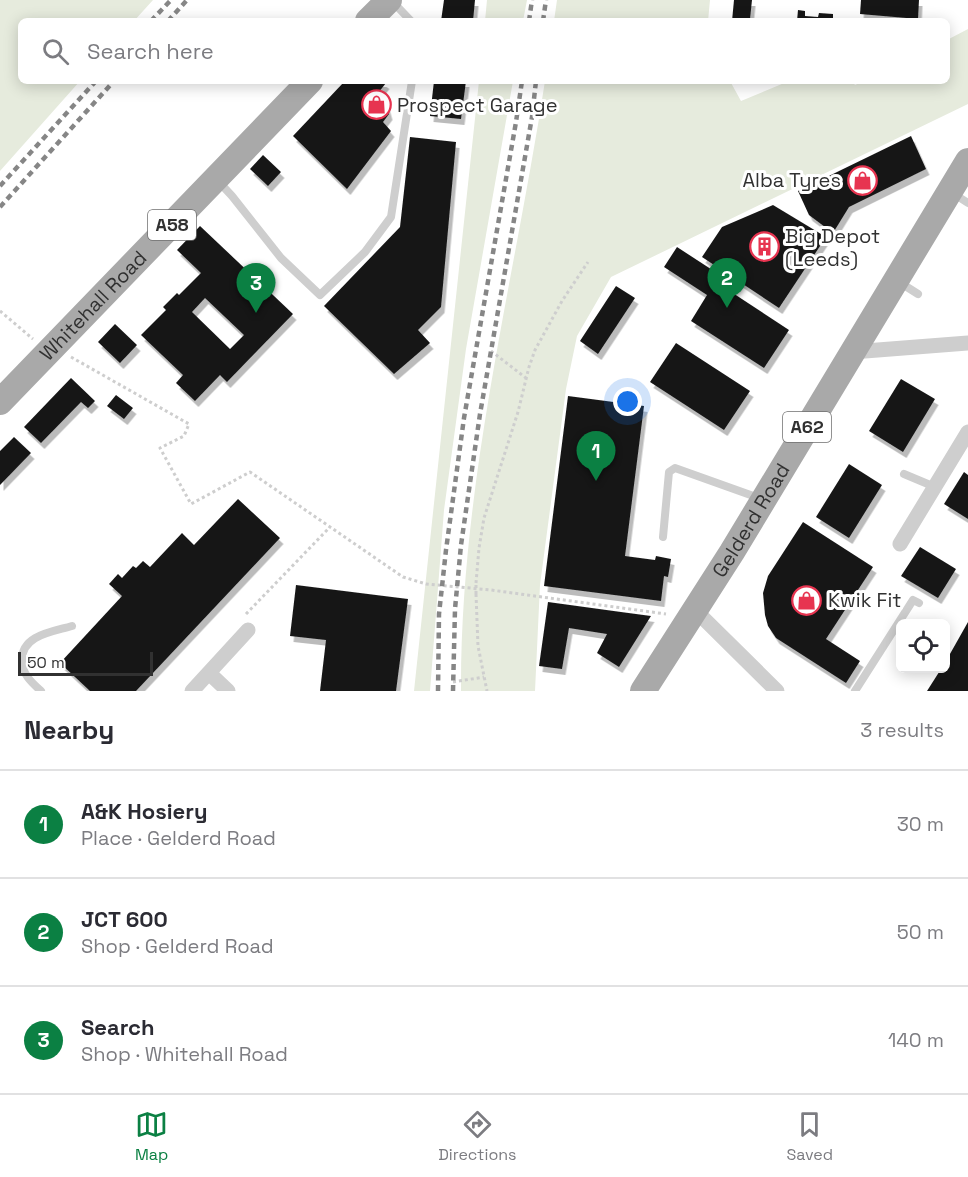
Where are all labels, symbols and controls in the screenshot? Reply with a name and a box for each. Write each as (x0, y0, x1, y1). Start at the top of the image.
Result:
search box (18, 18, 950, 84)
icon: search (39, 35, 72, 68)
text: Search here (87, 37, 214, 65)
shop icon: Prospect Garage (360, 89, 392, 121)
place label: Prospect Garage (397, 92, 558, 118)
shop icon: Alba Tyres (846, 164, 878, 196)
place label: Alba Tyres (742, 167, 841, 193)
road number: A58 (148, 210, 196, 240)
place label: Big Depot (Leeds) (785, 223, 880, 272)
building icon: Big Depot (Leeds) (748, 231, 780, 263)
street label: Whitehall Road (34, 245, 152, 366)
pin: 2 (708, 258, 746, 308)
pin: 3 (236, 264, 276, 313)
your location (613, 387, 642, 416)
road number: A62 (783, 412, 831, 442)
pin: 1 (576, 432, 616, 481)
street label: Gelderd Road (706, 458, 796, 582)
shop icon: Kwik Fit (791, 584, 823, 616)
place label: Kwik Fit (828, 587, 902, 613)
map controls (896, 619, 950, 673)
button: locate (896, 619, 950, 673)
scale bar (18, 649, 153, 676)
text: 50 m (27, 652, 65, 673)
text: Nearby (24, 713, 114, 747)
text: 3 results (860, 717, 944, 743)
text: A&K Hosiery (81, 797, 208, 825)
text: 1 (39, 811, 48, 837)
text: 30 m (897, 811, 944, 837)
text: Place · Gelderd Road (81, 825, 276, 851)
text: JCT 600 (81, 905, 168, 933)
text: 2 (38, 919, 49, 945)
text: 50 m (897, 919, 944, 945)
text: Shop · Gelderd Road (81, 933, 274, 959)
text: Search (81, 1013, 155, 1041)
text: 3 (37, 1027, 50, 1053)
text: 140 m (888, 1027, 944, 1053)
text: Shop · Whitehall Road (81, 1041, 288, 1067)
tab: Map (135, 1108, 168, 1165)
tab: Directions (438, 1108, 517, 1165)
tab: Saved (786, 1108, 833, 1165)

